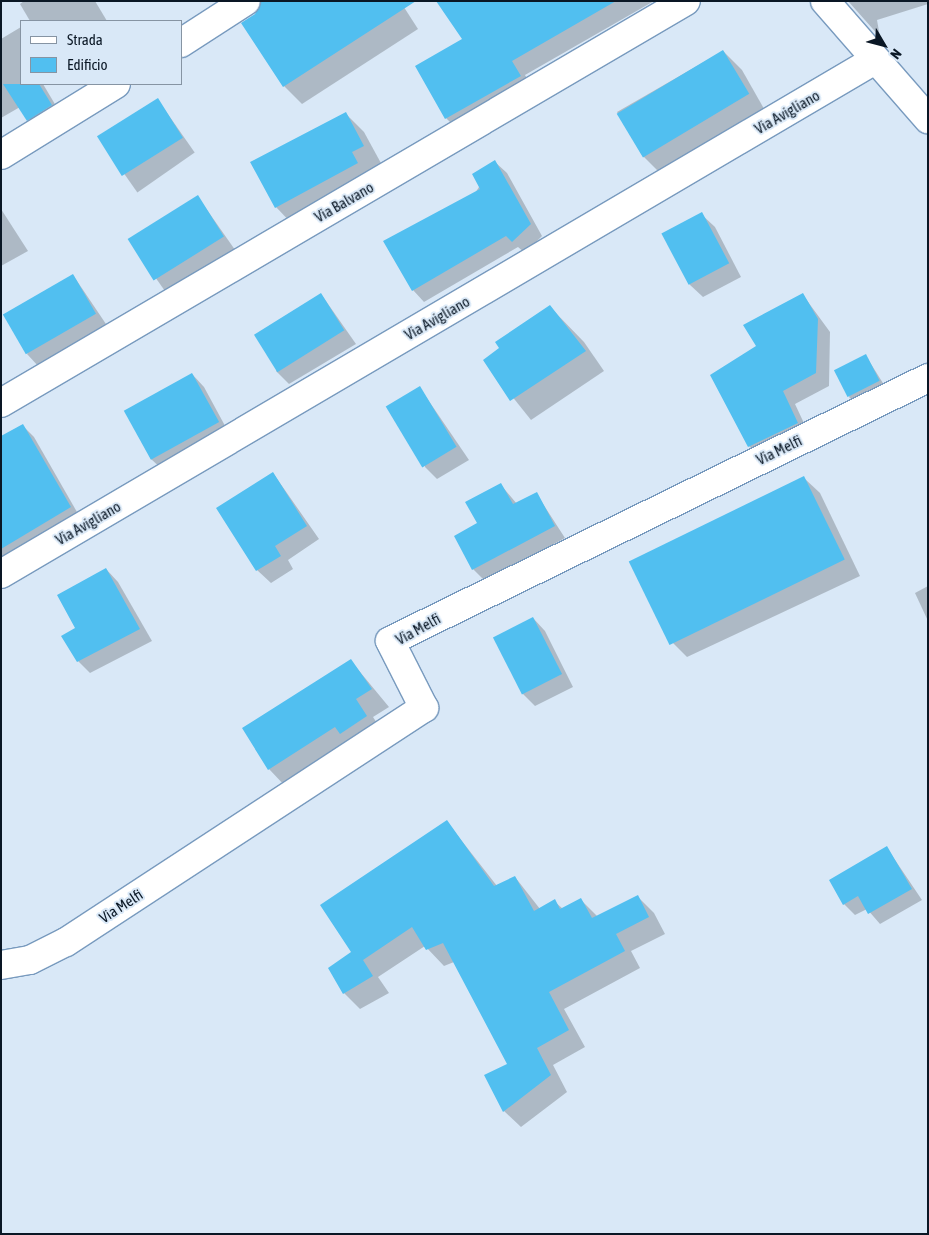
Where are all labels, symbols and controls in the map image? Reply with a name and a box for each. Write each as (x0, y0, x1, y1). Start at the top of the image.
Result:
legend (20, 20, 182, 85)
north arrow (859, 20, 909, 70)
text: Strada (67, 31, 103, 48)
text: N (887, 46, 905, 62)
text: Edificio (67, 56, 108, 73)
street label: Via Avigliano (751, 86, 823, 138)
street label: Via Balvano (311, 178, 377, 226)
street label: Via Avigliano (401, 292, 473, 344)
street label: Via Melfi (753, 431, 805, 469)
street label: Via Avigliano (52, 497, 124, 549)
street label: Via Melfi (393, 609, 443, 649)
street label: Via Melfi (96, 885, 146, 927)

